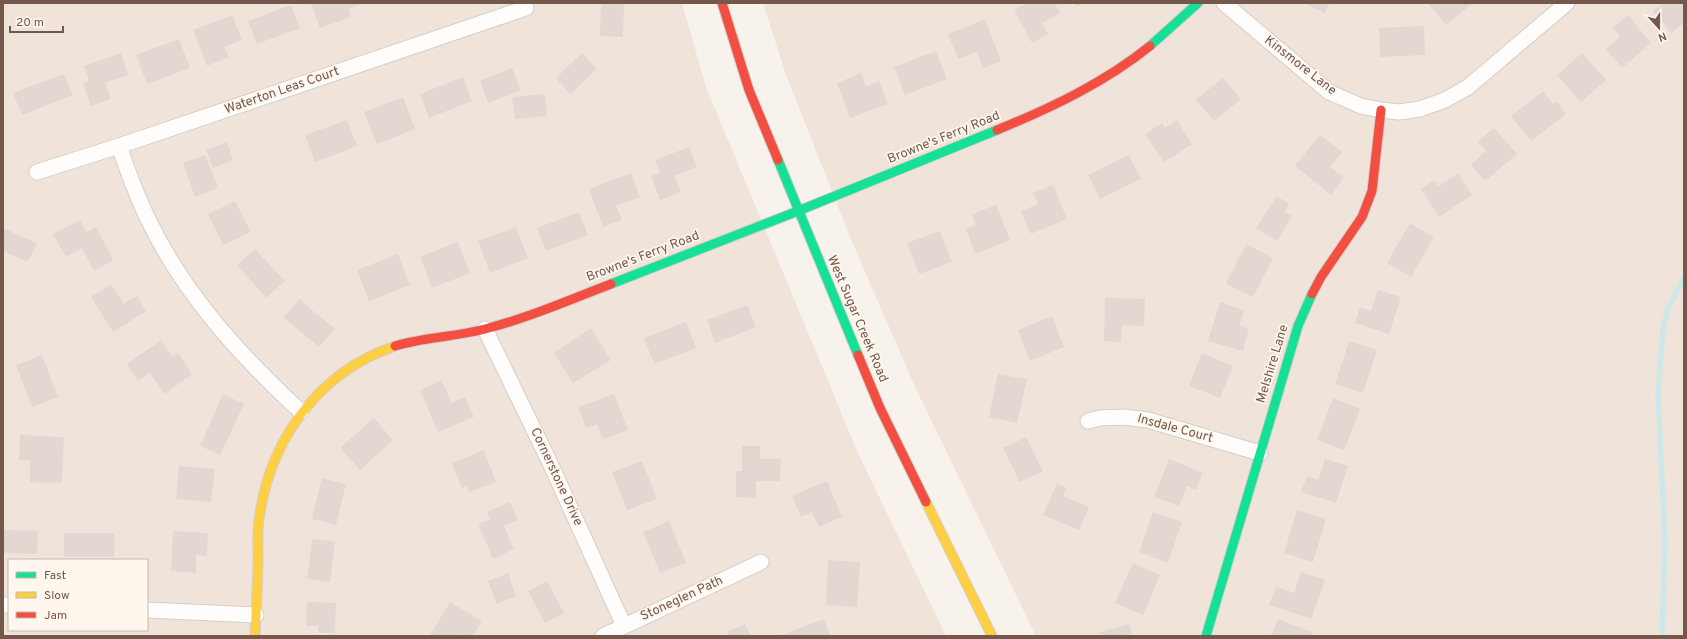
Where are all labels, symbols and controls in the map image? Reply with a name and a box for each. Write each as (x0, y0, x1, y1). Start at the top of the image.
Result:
scale bar (10, 8, 63, 34)
north arrow (1639, 8, 1679, 48)
text: 20 m (16, 15, 44, 31)
text: N (1656, 28, 1668, 44)
street label: Kinsmore Lane (1261, 33, 1339, 99)
street label: Waterton Leas Court (223, 64, 342, 118)
street label: Browne's Ferry Road (886, 108, 1002, 168)
street label: Browne's Ferry Road (584, 228, 702, 286)
street label: West Sugar Creek Road (823, 253, 891, 385)
street label: Melshire Lane (1253, 323, 1293, 405)
street label: Insdale Court (1135, 411, 1215, 447)
street label: Cornerstone Drive (526, 425, 586, 529)
legend (8, 559, 148, 631)
text: Fast (44, 568, 66, 584)
street label: Stoneglen Path (638, 573, 726, 625)
text: Slow (44, 588, 70, 604)
text: Jam (44, 608, 67, 624)

